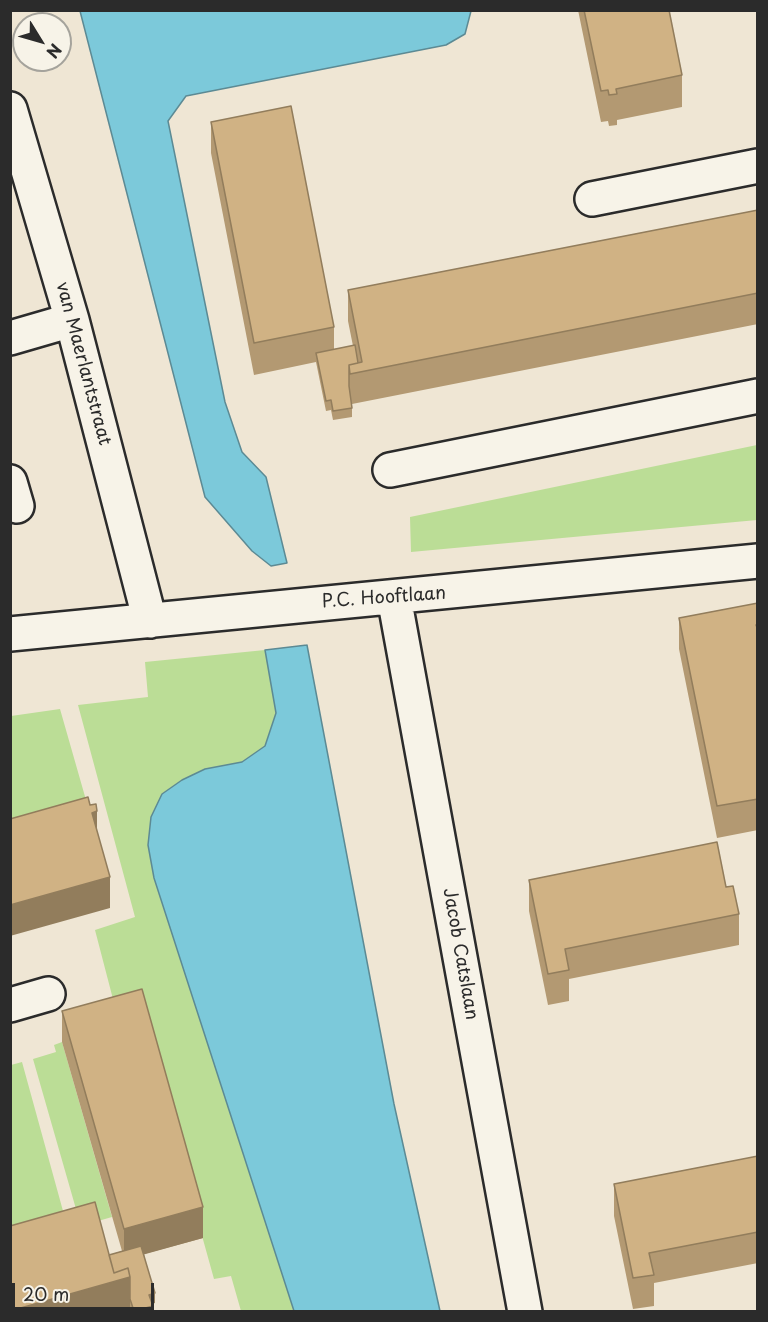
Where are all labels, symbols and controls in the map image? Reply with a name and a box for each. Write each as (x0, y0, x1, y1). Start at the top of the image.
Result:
north arrow (12, 12, 72, 72)
text: N (41, 39, 68, 64)
street label: van Maerlantstraat (51, 280, 115, 448)
street label: P.C. Hooftlaan (321, 583, 447, 613)
street label: Jacob Catslaan (438, 886, 482, 1022)
scale bar (15, 1271, 158, 1309)
text: 20 m (23, 1280, 69, 1307)

